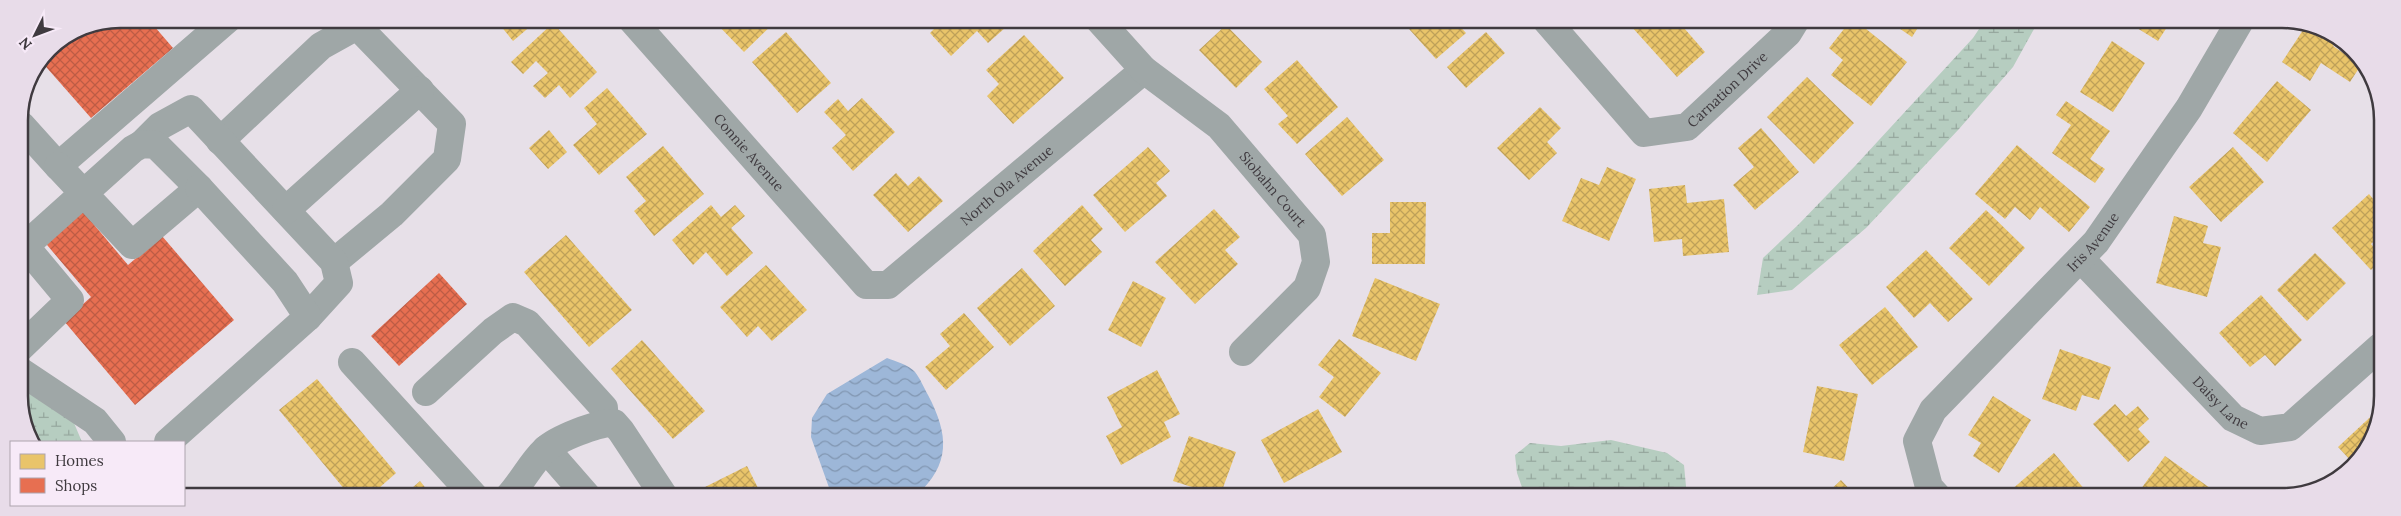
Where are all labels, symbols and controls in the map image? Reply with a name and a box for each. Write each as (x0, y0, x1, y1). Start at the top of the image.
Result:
north arrow (10, 10, 60, 60)
text: N (15, 34, 36, 54)
street label: Carnation Drive (1683, 47, 1772, 131)
street label: Connie Avenue (710, 110, 788, 195)
street label: North Ola Avenue (957, 141, 1057, 229)
street label: Siobahn Court (1236, 148, 1311, 231)
street label: Iris Avenue (2063, 208, 2123, 276)
street label: Daisy Lane (2189, 372, 2252, 433)
legend (10, 441, 185, 506)
text: Homes (55, 451, 104, 470)
text: Shops (55, 476, 97, 495)

